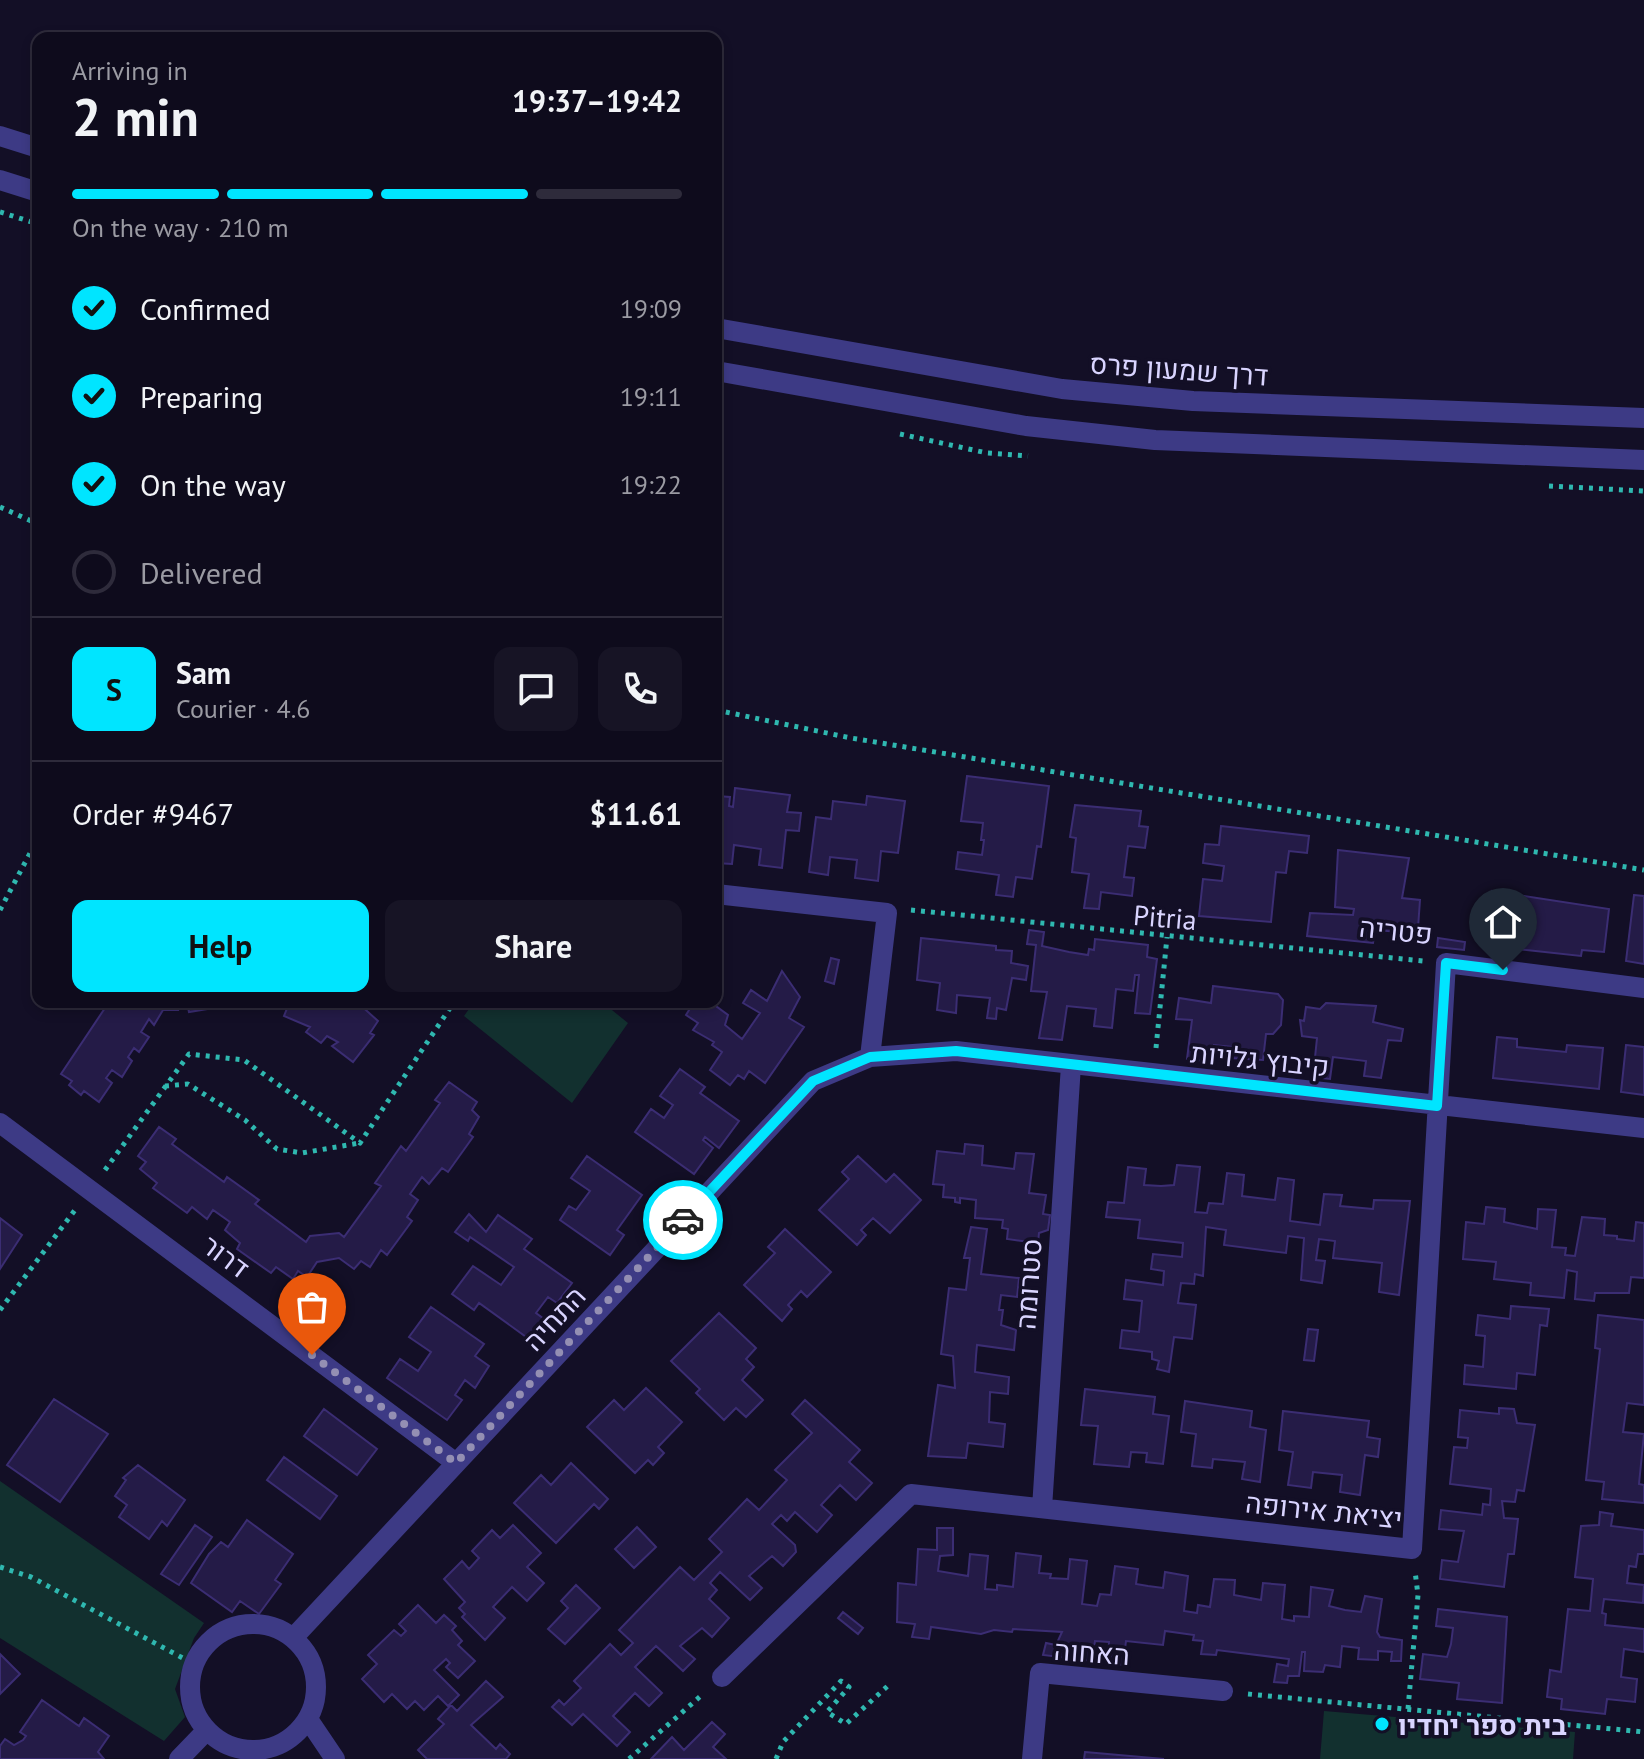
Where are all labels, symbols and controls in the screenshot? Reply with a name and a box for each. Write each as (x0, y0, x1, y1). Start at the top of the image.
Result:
text: Arriving in (72, 54, 188, 87)
text: 19:37–19:42 (512, 81, 682, 120)
text: 2 min (72, 83, 199, 150)
text: On the way · 210 m (72, 211, 289, 244)
icon: check (72, 286, 116, 330)
text: Confirmed (140, 289, 271, 328)
text: 19:09 (620, 292, 682, 325)
street label: דרך שמעון פרס (1089, 344, 1269, 394)
icon: check (72, 374, 116, 418)
text: Preparing (140, 377, 263, 416)
text: 19:11 (620, 380, 682, 413)
icon: check (72, 462, 116, 506)
text: On the way (140, 465, 286, 504)
text: 19:22 (620, 468, 682, 501)
text: Delivered (140, 553, 263, 592)
button: chat (494, 647, 578, 731)
button: phone (598, 647, 682, 731)
text: Sam (176, 653, 231, 692)
text: S (106, 670, 122, 709)
text: Courier · 4.6 (176, 692, 310, 725)
text: Order #9467 (72, 794, 234, 833)
text: $11.61 (590, 794, 682, 833)
pin (1469, 888, 1537, 970)
street label: Pitria (1132, 896, 1198, 938)
button: Help (72, 900, 369, 992)
button: Share (385, 900, 682, 992)
icon: home (1481, 900, 1525, 944)
street label: פטריה (1358, 908, 1434, 952)
street label: קיבוץ גלויות (1189, 1033, 1331, 1085)
courier (643, 1180, 723, 1260)
icon: car (661, 1198, 705, 1242)
street label: דרור (195, 1226, 257, 1286)
street label: סטרומה (1006, 1237, 1050, 1331)
pin (278, 1273, 346, 1355)
street label: התחיה (515, 1278, 593, 1358)
icon: bag (290, 1285, 334, 1329)
street label: יציאת אירופה (1244, 1483, 1404, 1537)
street label: האחוה (1053, 1631, 1131, 1673)
place label: בית ספר יחדיו (1398, 1706, 1567, 1743)
marker: בית ספר יחדיו (1373, 1715, 1391, 1733)

